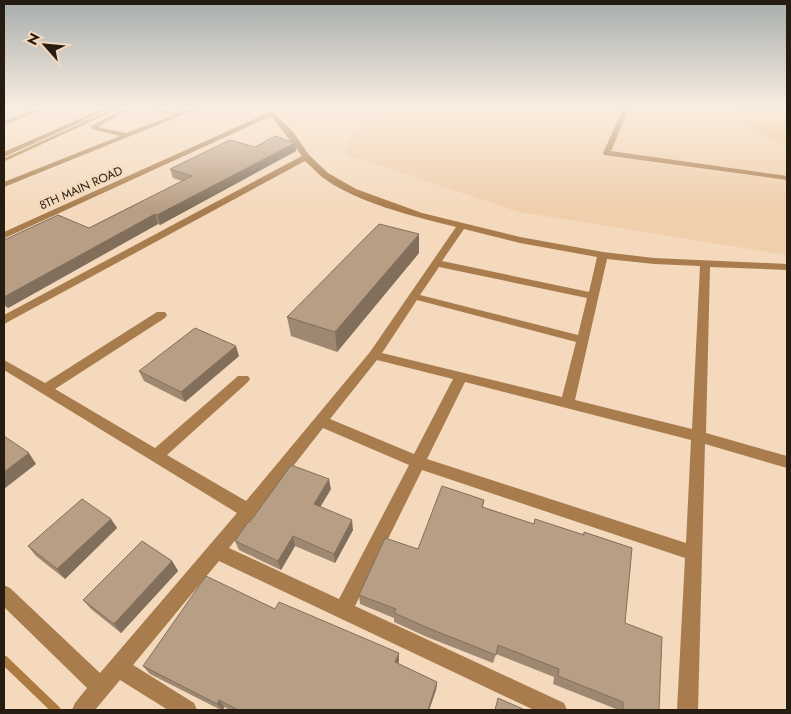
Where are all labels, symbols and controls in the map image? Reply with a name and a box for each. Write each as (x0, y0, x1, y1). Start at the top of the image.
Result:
north arrow (20, 20, 70, 70)
text: N (22, 30, 45, 49)
street label: 8TH MAIN ROAD (37, 162, 125, 214)

